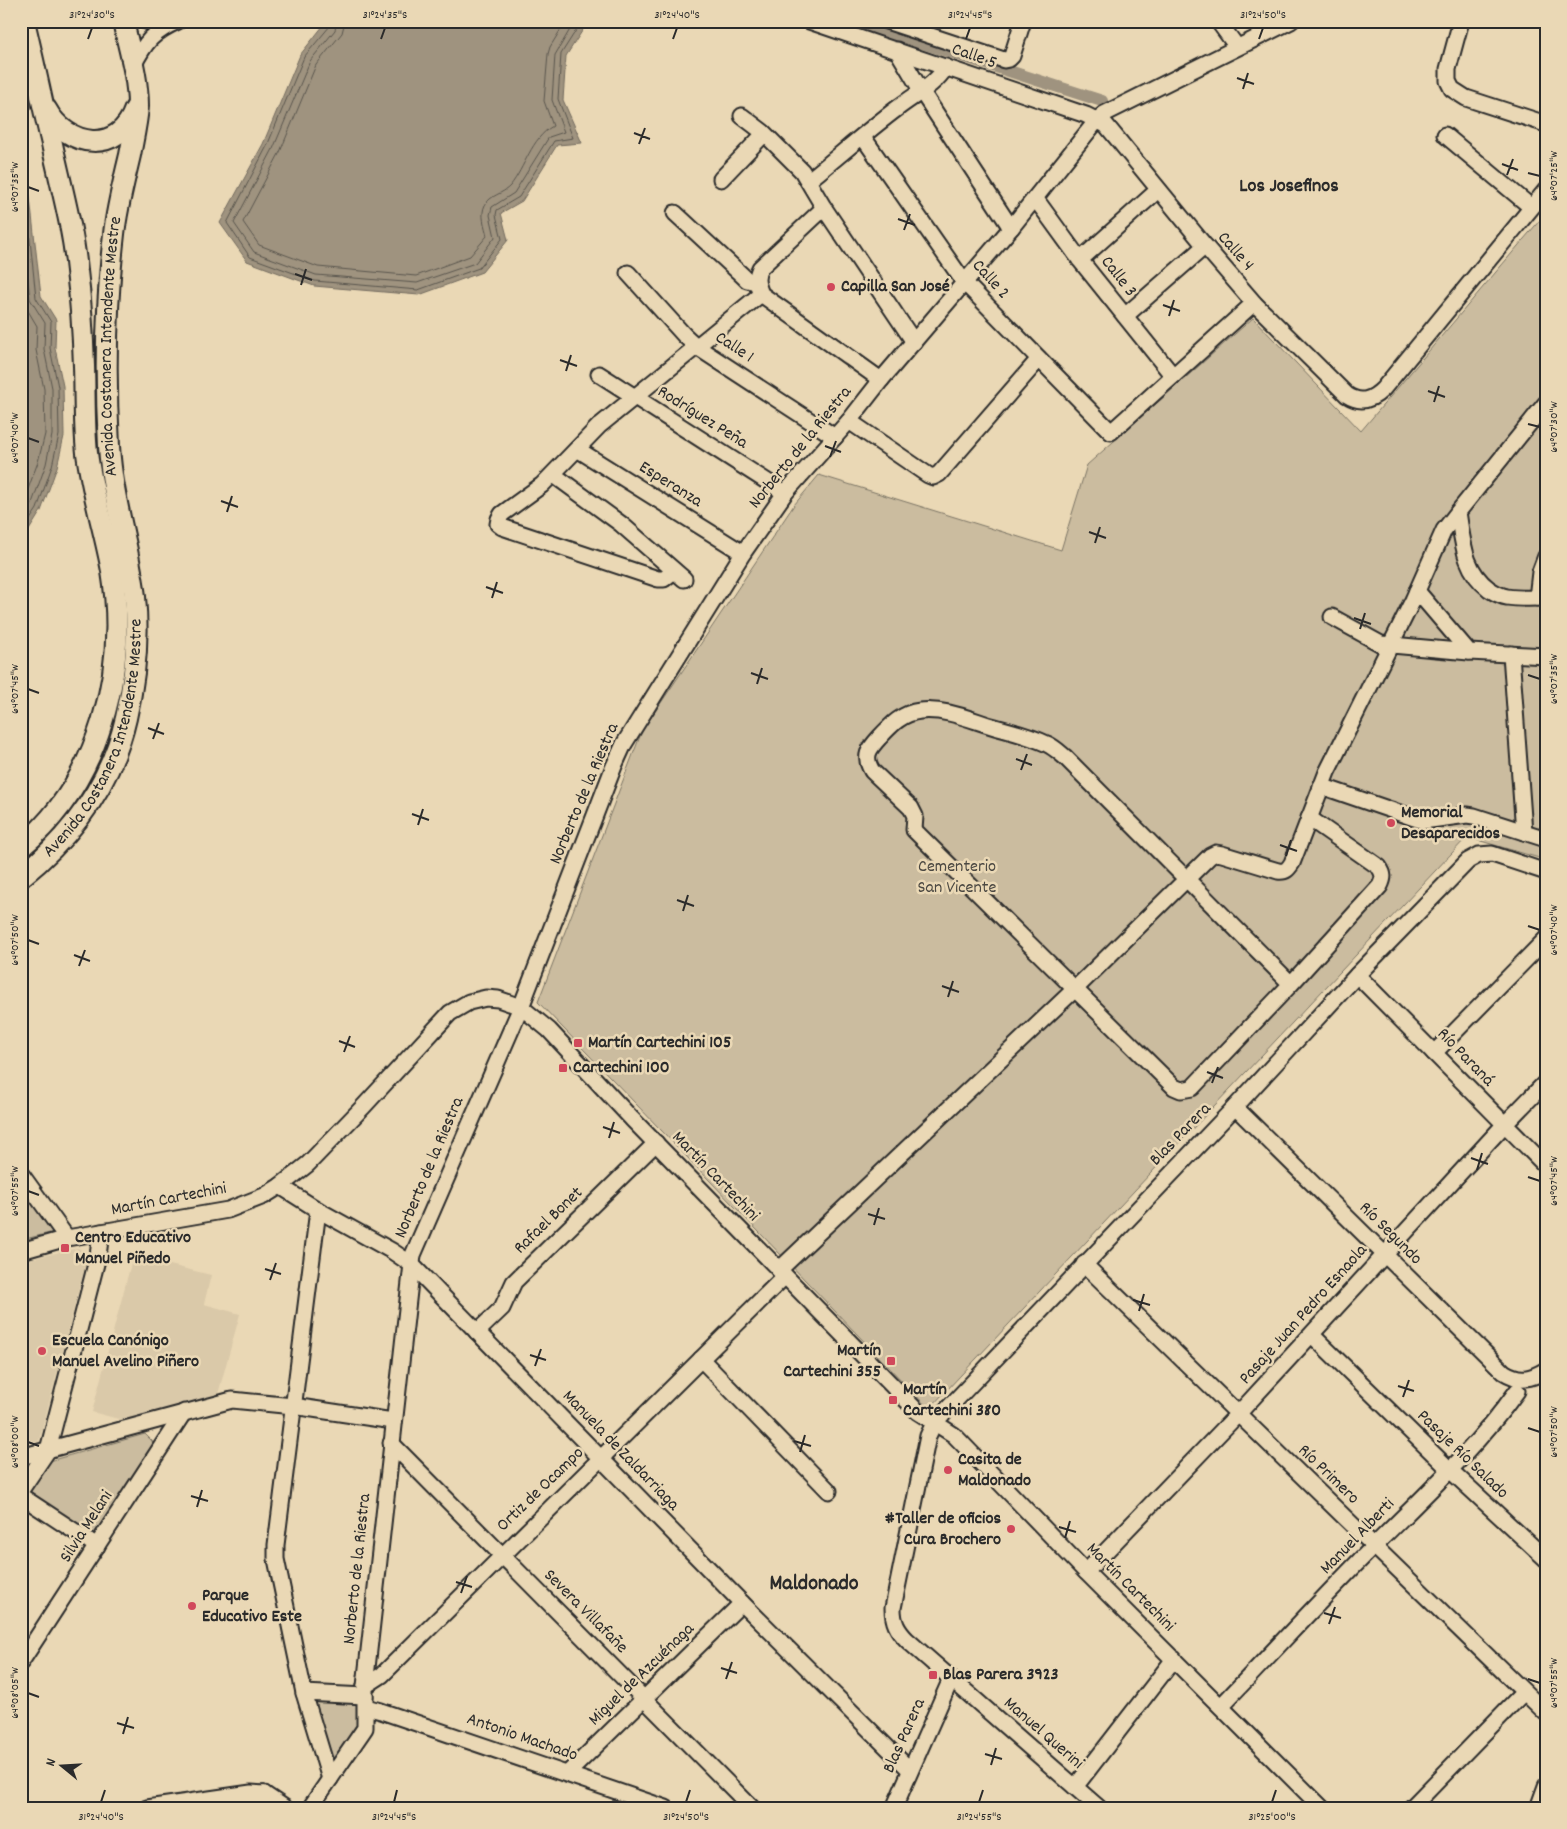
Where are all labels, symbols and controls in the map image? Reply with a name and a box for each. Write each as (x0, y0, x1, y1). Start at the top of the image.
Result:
text: 31°24'30"S (69, 7, 115, 24)
text: 31°24'35"S (363, 7, 407, 24)
text: 31°24'40"S (654, 7, 700, 24)
text: 31°24'45"S (948, 7, 992, 24)
text: 31°24'50"S (1240, 7, 1286, 24)
street label: Calle 5 (948, 38, 1000, 76)
text: 64°07'25"W (1546, 151, 1563, 201)
text: 64°07'35"W (7, 162, 24, 212)
district label: Los Josefinos (1239, 173, 1339, 201)
street label: Avenida Costanera Intendente Mestre (94, 215, 129, 478)
street label: Calle 4 (1211, 227, 1259, 277)
street label: Calle 3 (1094, 251, 1142, 303)
street label: Calle 2 (965, 255, 1015, 305)
place label: Capilla San José (841, 275, 950, 300)
marker: Capilla San José (825, 281, 837, 293)
street label: Calle 1 (710, 326, 758, 370)
street label: Rodríguez Peña (652, 380, 753, 456)
street label: Norberto de la Riestra (744, 381, 859, 515)
text: 64°07'30"W (1546, 401, 1563, 453)
text: 64°07'40"W (7, 412, 24, 463)
street label: Esperanza (633, 456, 707, 515)
street label: Avenida Costanera Intendente Mestre (38, 618, 149, 864)
text: 64°07'35"W (1546, 654, 1563, 704)
text: 64°07'45"W (7, 664, 24, 714)
street label: Norberto de la Riestra (544, 719, 626, 869)
place label: Memorial Desaparecidos (1401, 801, 1501, 847)
marker: Memorial Desaparecidos (1385, 817, 1397, 829)
park label: Cementerio San Vicente (918, 855, 996, 901)
text: 64°07'40"W (1546, 904, 1563, 955)
text: 64°07'50"W (7, 914, 24, 966)
street label: Río Paraná (1431, 1023, 1499, 1093)
place label: Martín Cartechini 105 (588, 1031, 731, 1056)
marker: Martín Cartechini 105 (572, 1037, 584, 1049)
place label: Cartechini 100 (573, 1056, 670, 1081)
marker: Cartechini 100 (557, 1062, 569, 1074)
street label: Norberto de la Riestra (389, 1093, 471, 1243)
street label: Blas Parera (1144, 1097, 1218, 1172)
street label: Martín Cartechini (665, 1126, 765, 1228)
text: 64°07'45"W (1546, 1156, 1563, 1206)
text: 64°07'55"W (7, 1166, 24, 1216)
street label: Martín Cartechini (109, 1177, 229, 1223)
street label: Rafael Bonet (509, 1181, 589, 1260)
street label: Río Segundo (1353, 1197, 1427, 1271)
place label: Centro Educativo Manuel Piñedo (75, 1226, 191, 1272)
street label: Pasaje Juan Pedro Esnaola (1234, 1239, 1374, 1391)
marker: Centro Educativo Manuel Piñedo (59, 1242, 71, 1254)
place label: Escuela Canónigo Manuel Avelino Piñero (52, 1329, 199, 1375)
place label: Martín Cartechini 355 (783, 1339, 881, 1385)
marker: Escuela Canónigo Manuel Avelino Piñero (36, 1345, 48, 1357)
marker: Martín Cartechini 355 (885, 1355, 897, 1367)
place label: Martín Cartechini 380 (903, 1378, 1001, 1424)
street label: Manuela de Zaldarriaga (556, 1385, 685, 1517)
marker: Martín Cartechini 380 (887, 1394, 899, 1406)
street label: Pasaje Río Salado (1410, 1405, 1514, 1505)
text: 64°07'50"W (1546, 1406, 1563, 1458)
text: 64°08'00"W (7, 1416, 24, 1468)
street label: Río Primero (1292, 1439, 1364, 1511)
street label: Ortiz de Ocampo (492, 1442, 590, 1538)
place label: Casita de Maldonado (958, 1448, 1031, 1494)
marker: Casita de Maldonado (942, 1464, 954, 1476)
street label: Silvia Melani (54, 1486, 120, 1568)
street label: Norberto de la Riestra (338, 1492, 378, 1646)
street label: Manuel Alberti (1315, 1493, 1401, 1581)
place label: #Taller de oficios Cura Brochero (885, 1507, 1001, 1553)
marker: #Taller de oficios Cura Brochero (1005, 1523, 1017, 1535)
street label: Martín Cartechini (1080, 1538, 1180, 1638)
street label: Severa Villafañe (537, 1564, 633, 1660)
district label: Maldonado (769, 1569, 859, 1600)
place label: Parque Educativo Este (202, 1584, 302, 1630)
marker: Parque Educativo Este (186, 1600, 198, 1612)
street label: Miguel de Azcuénaga (583, 1617, 701, 1732)
text: 64°07'55"W (1546, 1658, 1563, 1708)
place label: Blas Parera 3923 (943, 1663, 1059, 1688)
text: 64°08'05"W (7, 1667, 24, 1719)
marker: Blas Parera 3923 (927, 1669, 939, 1681)
street label: Manuel Querini (997, 1692, 1089, 1776)
street label: Blas Parera (877, 1694, 933, 1777)
street label: Antonio Machado (463, 1707, 581, 1769)
north arrow (38, 1742, 88, 1792)
text: N (41, 1756, 62, 1769)
text: 31°24'40"S (78, 1809, 124, 1826)
text: 31°24'45"S (372, 1809, 416, 1826)
text: 31°24'50"S (663, 1809, 709, 1826)
text: 31°24'55"S (956, 1809, 1002, 1826)
text: 31°25'00"S (1248, 1809, 1296, 1826)

